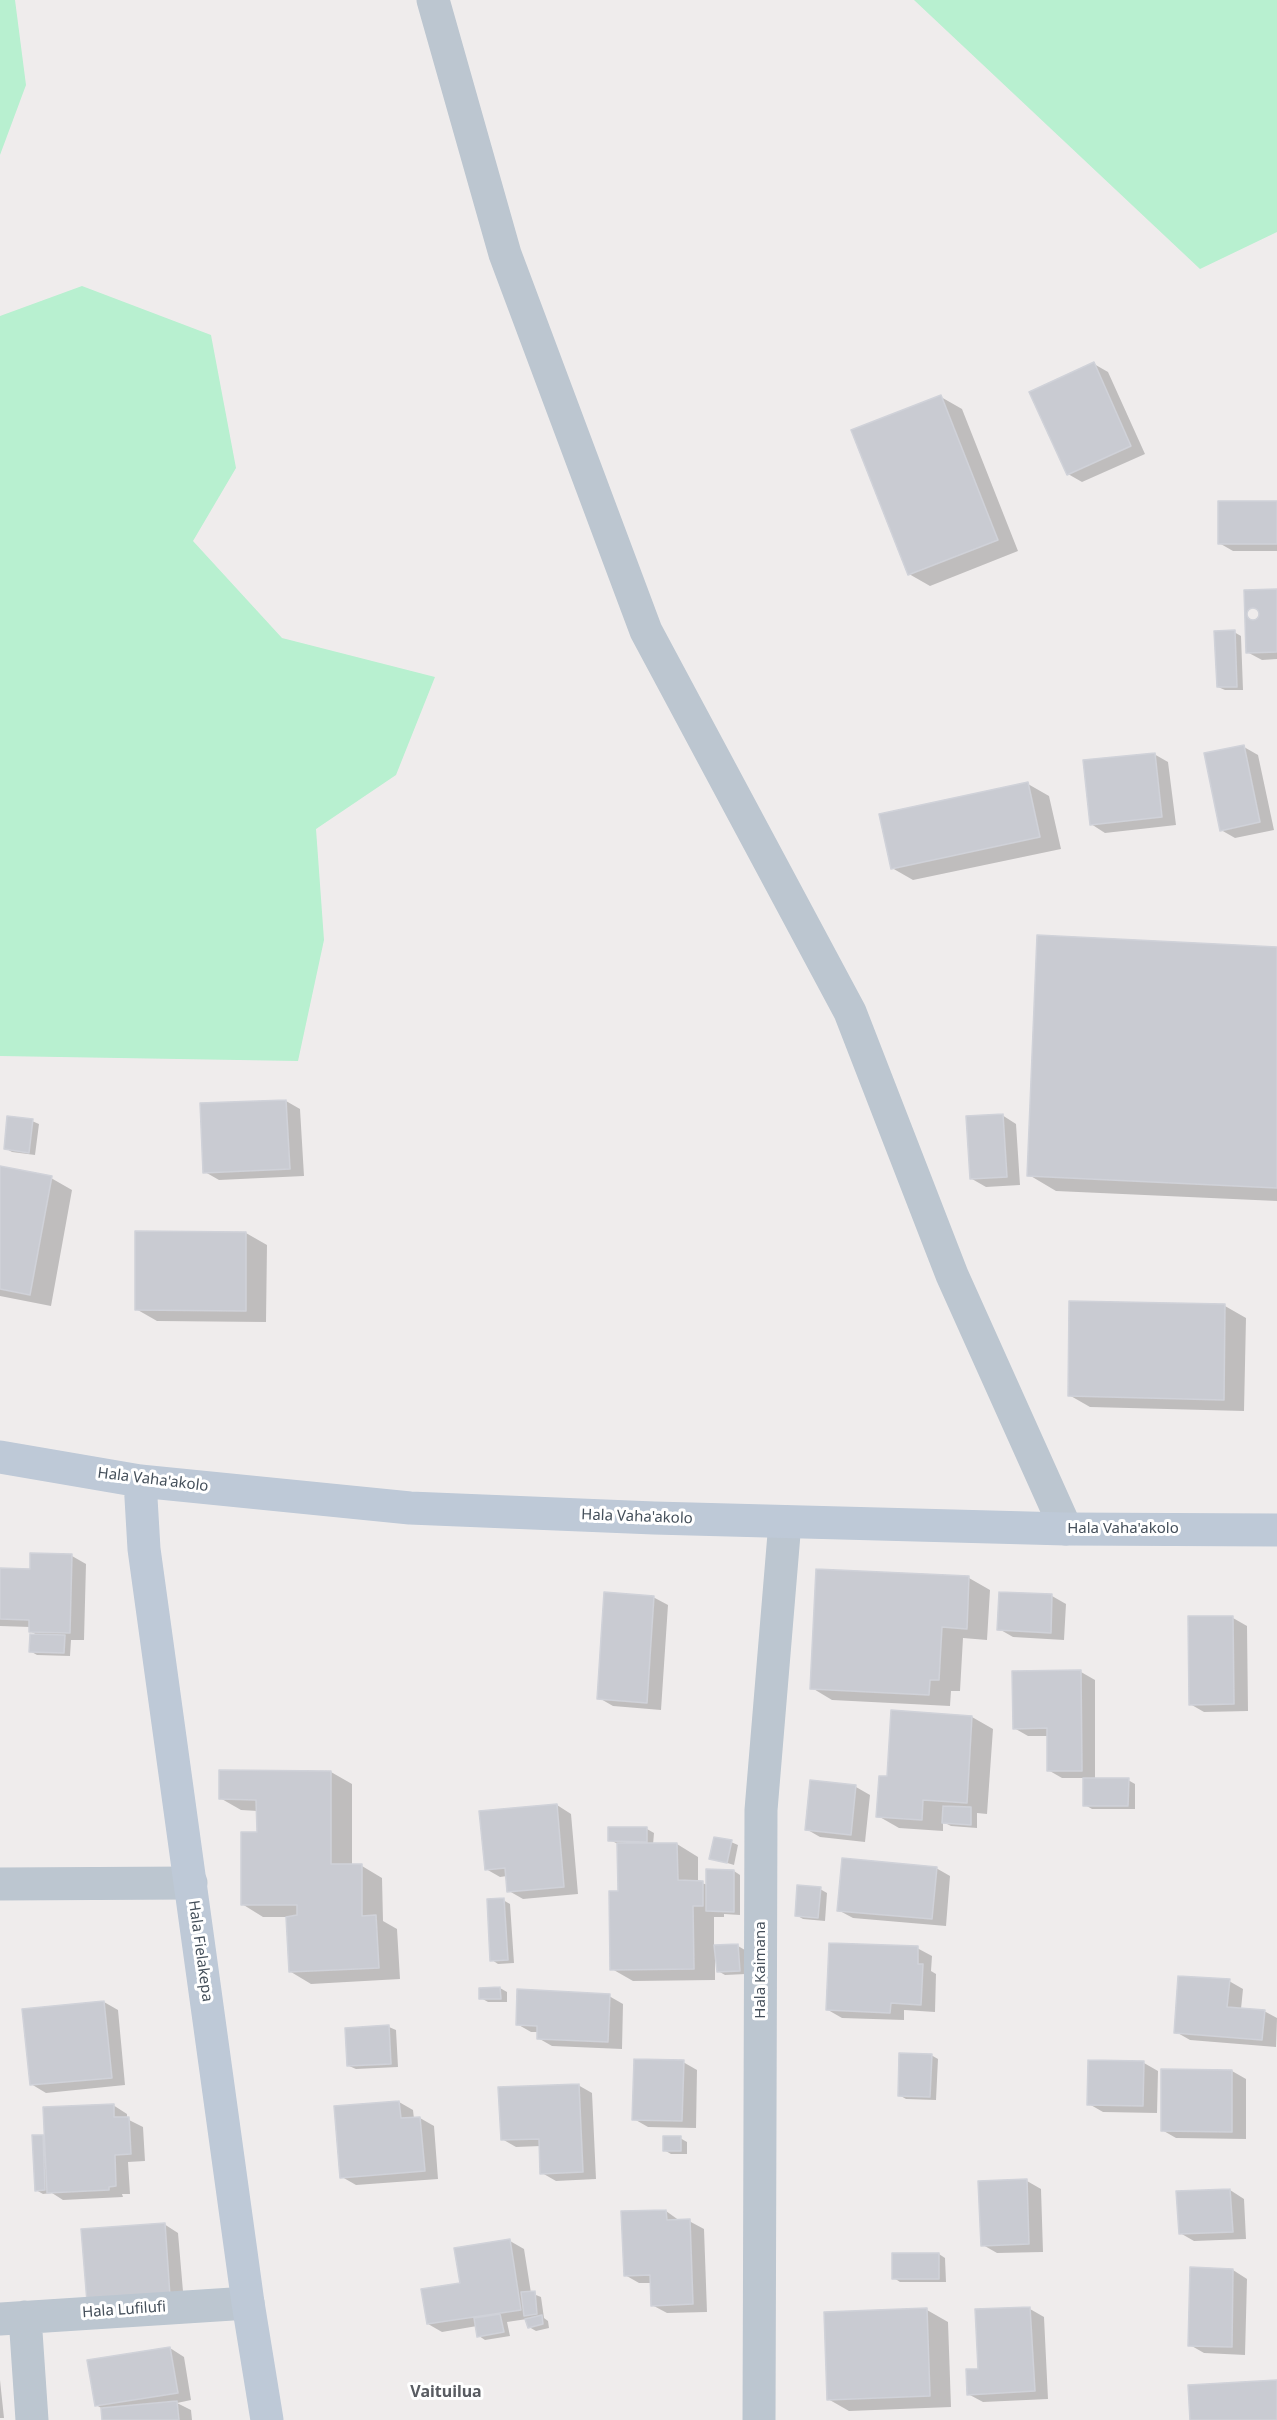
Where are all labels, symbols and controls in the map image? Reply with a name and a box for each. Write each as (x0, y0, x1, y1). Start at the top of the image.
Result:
street label: Hala Vaha'akolo (97, 1464, 209, 1496)
street label: Hala Vaha'akolo (581, 1506, 693, 1528)
street label: Hala Vaha'akolo (1067, 1520, 1179, 1538)
street label: Hala Fielakepa (184, 1899, 216, 2003)
street label: Hala Kaimana (752, 1921, 770, 2019)
street label: Hala Lufilufi (81, 2298, 167, 2322)
district label: Vaituilua (410, 2382, 482, 2402)

